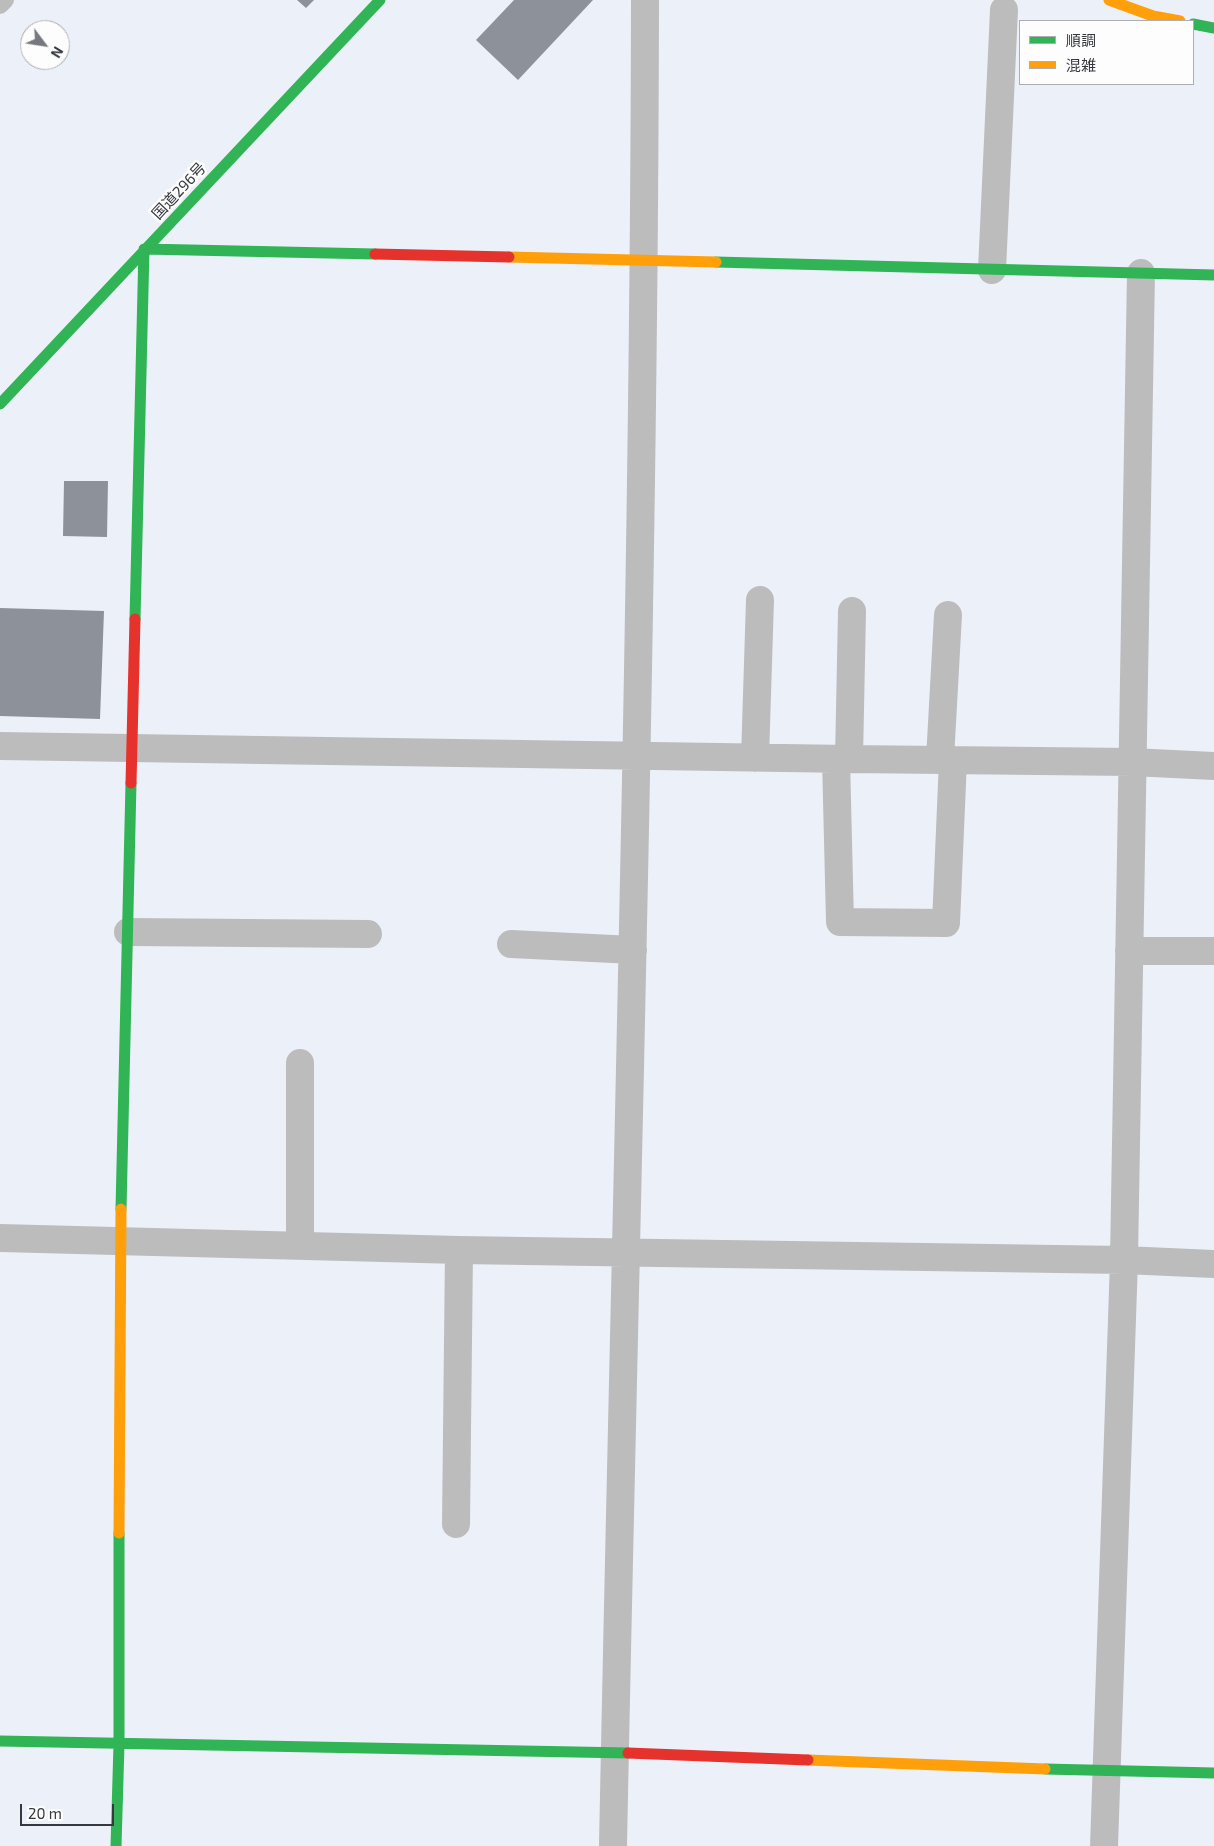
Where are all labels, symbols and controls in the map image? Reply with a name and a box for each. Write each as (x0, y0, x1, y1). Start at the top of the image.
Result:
north arrow (20, 20, 70, 70)
legend (1019, 20, 1194, 85)
text: 順調 (1066, 31, 1096, 49)
text: N (48, 44, 67, 61)
text: 混雑 (1066, 56, 1096, 74)
street label: 国道296号 (148, 159, 210, 223)
scale bar (22, 1794, 116, 1826)
text: 20 m (28, 1804, 62, 1822)

